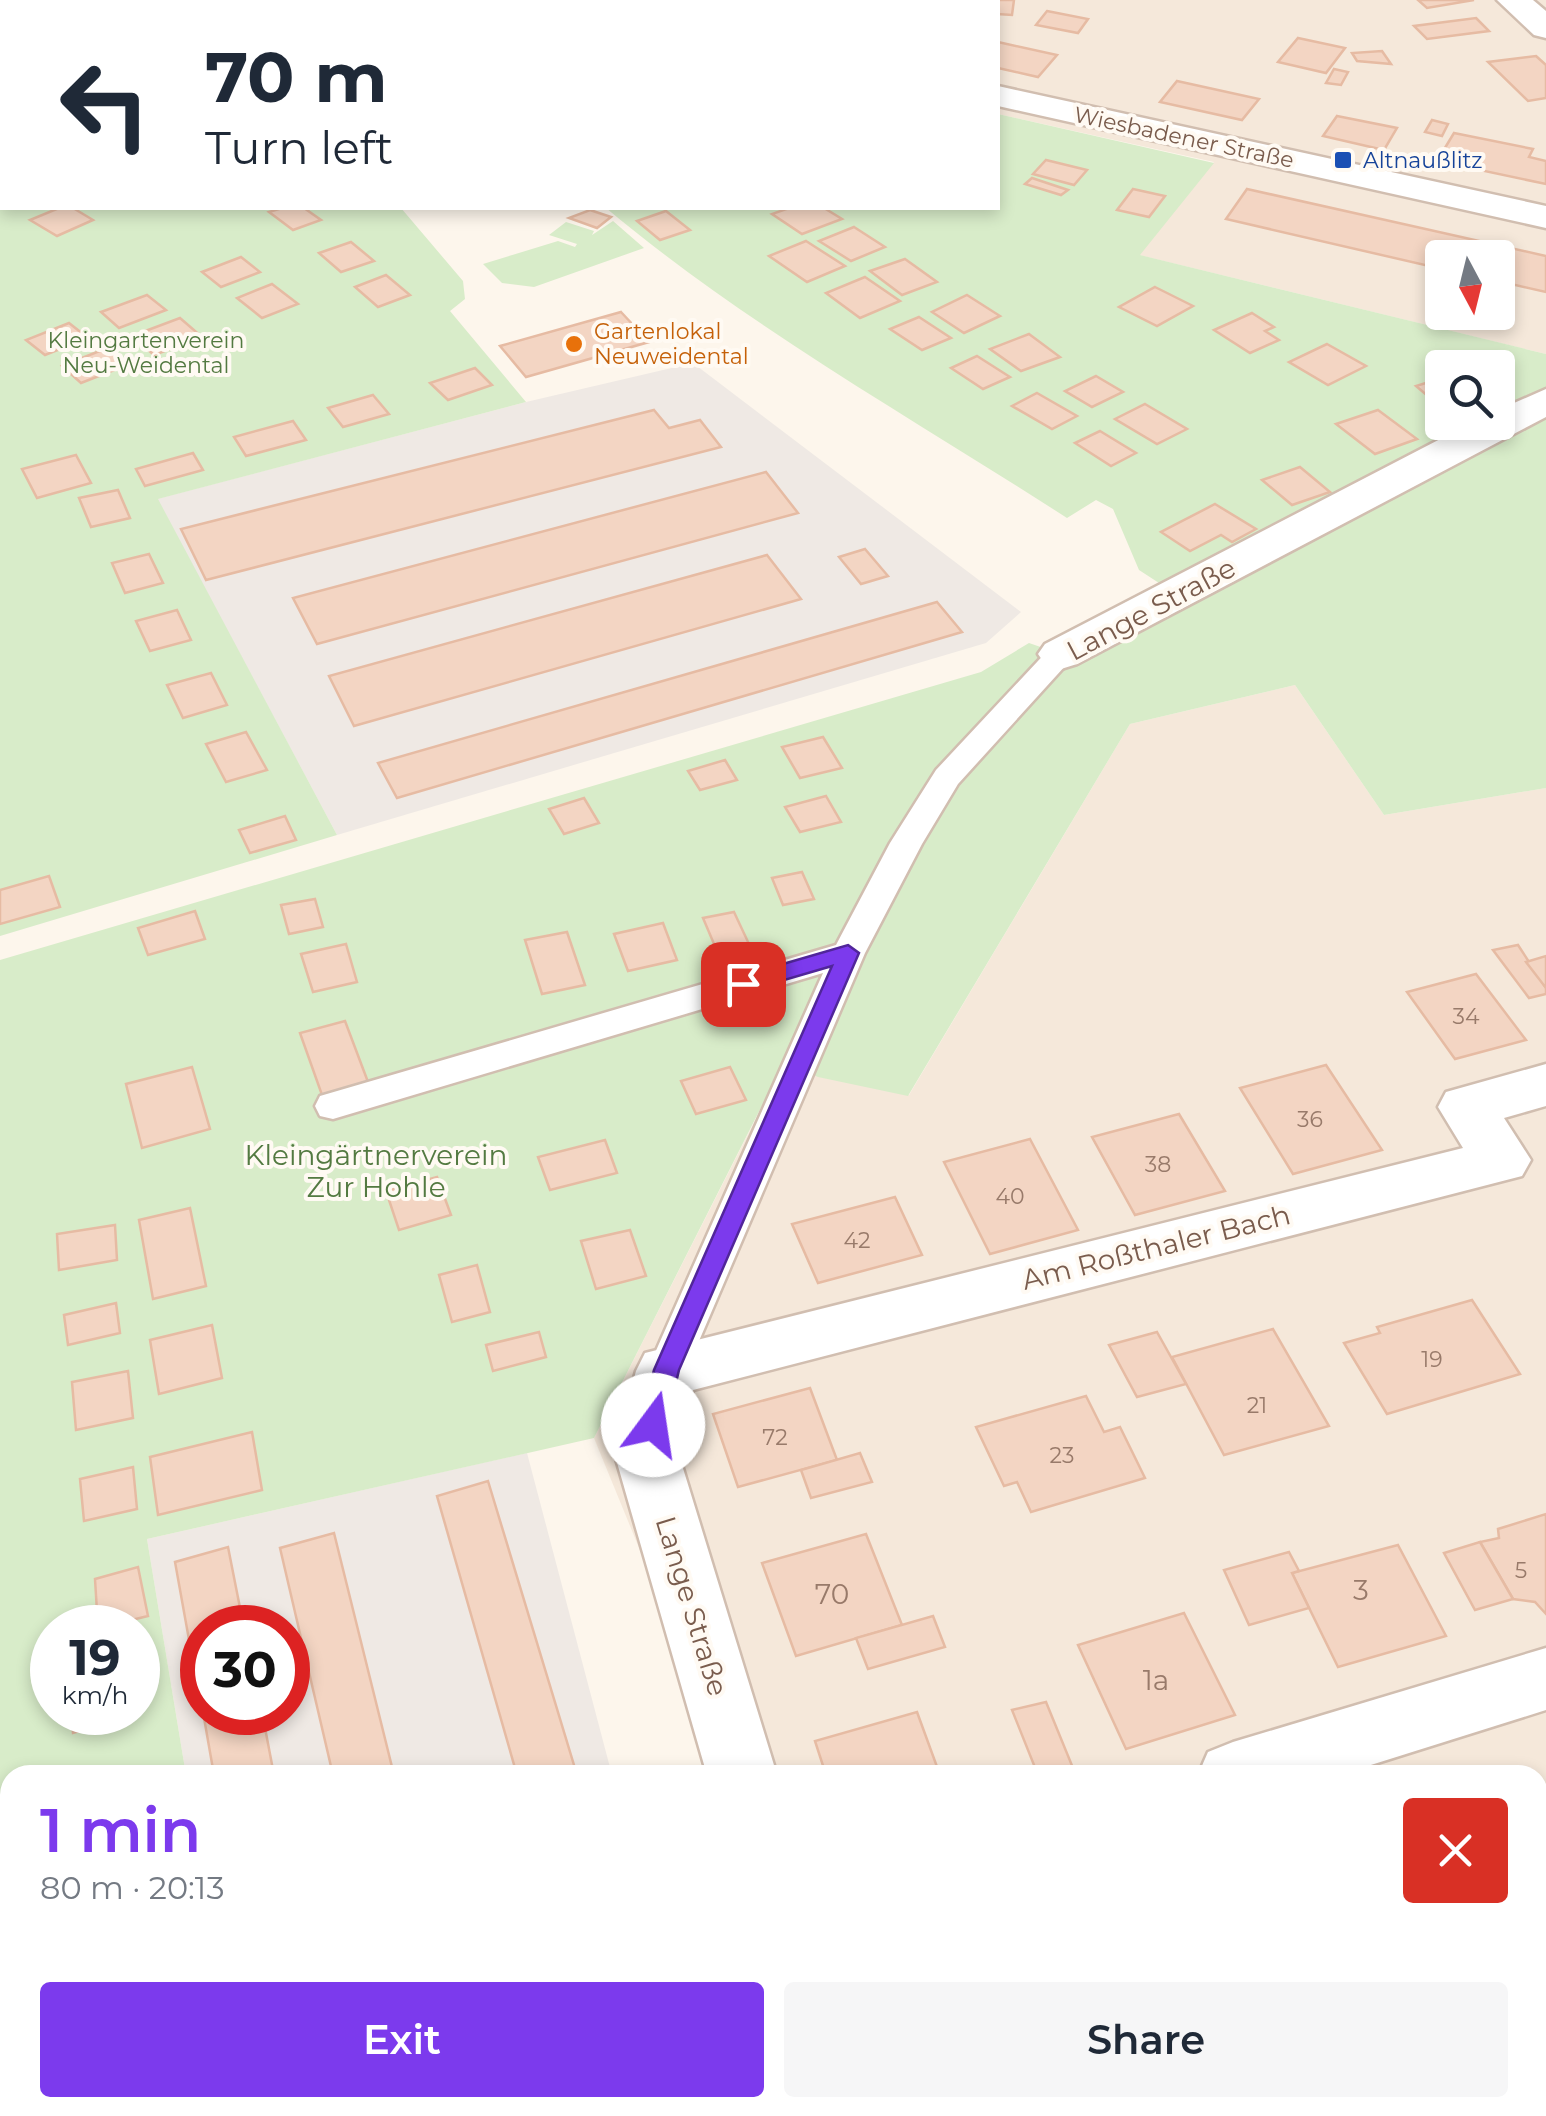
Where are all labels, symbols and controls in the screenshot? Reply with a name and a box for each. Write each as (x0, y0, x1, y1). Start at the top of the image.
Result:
text: 70 m (205, 34, 388, 120)
icon: left (40, 40, 170, 170)
street label: Wiesbadener Straße (1071, 101, 1296, 174)
text: Turn left (205, 120, 393, 175)
place label: Altnaußlitz (1363, 147, 1483, 174)
marker: Altnaußlitz (1332, 149, 1354, 171)
north arrow (1425, 240, 1515, 330)
map controls (1425, 240, 1515, 440)
place label: Gartenlokal Neuweidental (594, 318, 749, 370)
park label: Kleingartenverein Neu-Weidental (48, 327, 244, 379)
marker: Gartenlokal Neuweidental (563, 333, 585, 355)
button: search (1425, 350, 1515, 440)
street label: Lange Straße (1061, 550, 1241, 668)
pin (701, 942, 786, 1027)
icon: arrive (716, 957, 771, 1012)
house number: 34 (1453, 1003, 1480, 1030)
house number: 36 (1297, 1106, 1323, 1133)
park label: Kleingärtnerverein Zur Hohle (245, 1138, 507, 1204)
house number: 38 (1145, 1151, 1171, 1178)
house number: 40 (995, 1183, 1025, 1210)
street label: Am Roßthaler Bach (1018, 1197, 1294, 1297)
house number: 42 (844, 1227, 871, 1254)
house number: 19 (1421, 1346, 1443, 1373)
position arrow (601, 1373, 705, 1477)
house number: 21 (1247, 1392, 1267, 1419)
house number: 72 (762, 1424, 788, 1451)
house number: 23 (1050, 1442, 1074, 1469)
street label: Lange Straße (649, 1512, 735, 1700)
house number: 5 (1515, 1557, 1527, 1584)
house number: 3 (1353, 1573, 1369, 1607)
house number: 70 (815, 1577, 849, 1611)
speed limit sign: 30 (180, 1605, 310, 1735)
text: 19 (69, 1627, 121, 1688)
house number: 1a (1143, 1663, 1169, 1697)
text: km/h (62, 1680, 128, 1710)
text: 1 min (40, 1794, 201, 1867)
button: close (1403, 1798, 1508, 1903)
text: 80 m · 20:13 (40, 1868, 224, 1907)
button: Exit (40, 1982, 764, 2097)
button: Share (784, 1982, 1508, 2097)

